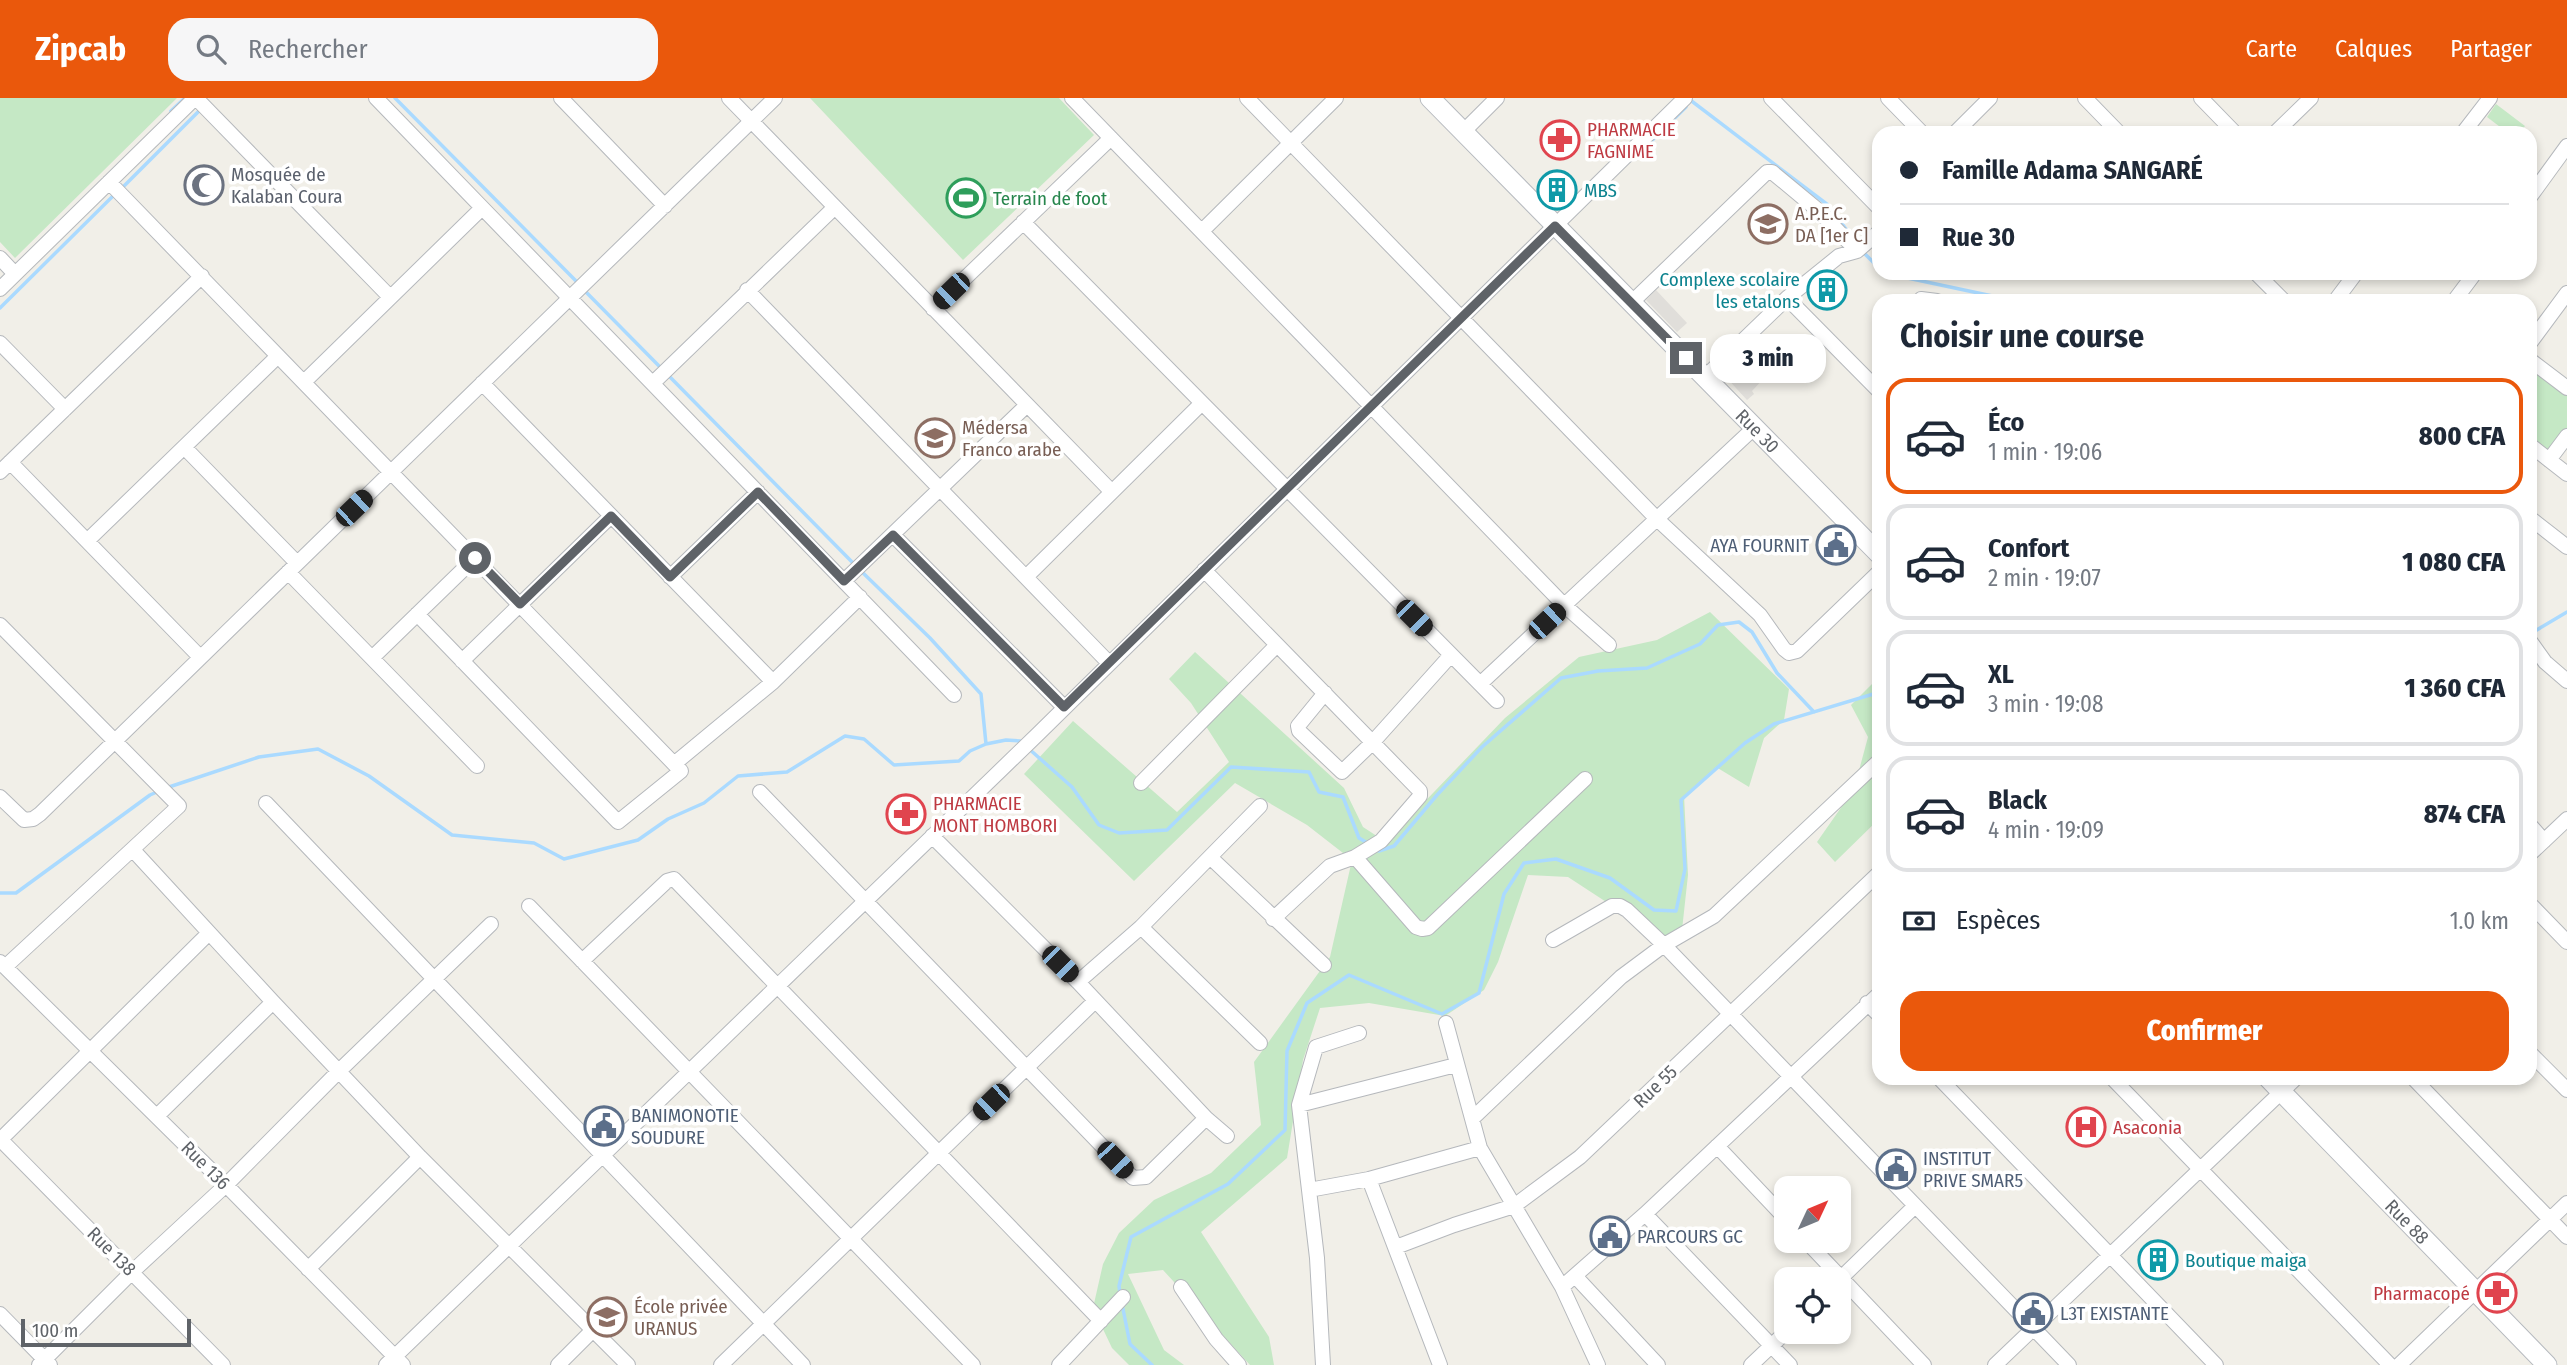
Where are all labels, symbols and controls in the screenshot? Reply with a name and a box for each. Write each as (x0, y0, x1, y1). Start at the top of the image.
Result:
search box (168, 18, 658, 81)
text: Zipcab (35, 29, 126, 69)
icon: search (192, 30, 230, 68)
text: Rechercher (248, 34, 368, 65)
text: Carte (2246, 35, 2297, 63)
text: Calques (2335, 35, 2412, 63)
text: Partager (2450, 35, 2532, 63)
place label: PHARMACIE FAGNIME (1587, 118, 1676, 163)
pharmacy icon: PHARMACIE FAGNIME (1539, 119, 1581, 161)
text: Famille Adama SANGARÉ (1942, 155, 2203, 186)
place label: Mosquée de Kalaban Coura (231, 163, 343, 208)
mosque icon: Mosquée de Kalaban Coura (183, 164, 225, 206)
building icon: MBS (1536, 169, 1578, 211)
sports icon: Terrain de foot (945, 177, 987, 219)
place label: MBS (1584, 179, 1617, 202)
place label: Terrain de foot (993, 187, 1108, 210)
place label: A.P.E.C. DA [1er C] (1795, 202, 1868, 247)
school or university icon: A.P.E.C. DA [1er C] (1747, 203, 1789, 245)
text: Rue 30 (1942, 222, 2015, 253)
place label: Complexe scolaire les etalons (1659, 268, 1800, 313)
car (929, 269, 974, 313)
building icon: Complexe scolaire les etalons (1806, 269, 1848, 311)
text: Choisir une course (1900, 317, 2144, 355)
callout: 3 min (1710, 334, 1826, 382)
route end (1670, 342, 1702, 374)
text: 3 min (1742, 344, 1794, 372)
street label: Rue 30 (1731, 404, 1784, 458)
icon: car (1904, 405, 1967, 468)
text: Éco (1988, 407, 2025, 438)
place label: Médersa Franco arabe (962, 416, 1061, 461)
school or university icon: Médersa Franco arabe (914, 417, 956, 459)
text: 800 CFA (2419, 421, 2505, 452)
text: 1 min · 19:06 (1988, 438, 2102, 466)
car (332, 486, 377, 530)
public building icon: AYA FOURNIT (1815, 524, 1857, 566)
icon: car (1904, 531, 1967, 594)
text: Confort (1988, 533, 2069, 564)
place label: AYA FOURNIT (1710, 534, 1809, 557)
route start (459, 542, 491, 574)
text: 1 080 CFA (2402, 547, 2505, 578)
text: 2 min · 19:07 (1988, 564, 2101, 592)
car (1392, 596, 1437, 640)
car (1525, 599, 1570, 643)
icon: car (1904, 657, 1967, 720)
text: XL (1988, 659, 2014, 690)
text: 1 360 CFA (2404, 673, 2505, 704)
text: 3 min · 19:08 (1988, 690, 2104, 718)
icon: car (1904, 783, 1967, 846)
text: Black (1988, 785, 2047, 816)
place label: PHARMACIE MONT HOMBORI (933, 792, 1058, 837)
pharmacy icon: PHARMACIE MONT HOMBORI (885, 793, 927, 835)
text: 874 CFA (2424, 799, 2505, 830)
text: 4 min · 19:09 (1988, 816, 2104, 844)
icon: cash (1900, 902, 1938, 940)
text: Espèces (1956, 905, 2040, 936)
text: 1.0 km (2450, 907, 2509, 935)
car (1038, 942, 1083, 986)
button: Confirmer (1900, 991, 2509, 1071)
street label: Rue 55 (1629, 1060, 1682, 1113)
car (969, 1080, 1014, 1124)
place label: BANIMONOTIE SOUDURE (631, 1104, 739, 1149)
public building icon: BANIMONOTIE SOUDURE (583, 1105, 625, 1147)
hospital icon: Asaconia (2065, 1106, 2107, 1148)
place label: Asaconia (2113, 1116, 2182, 1139)
street label: Rue 136 (176, 1136, 235, 1195)
car (1093, 1138, 1138, 1182)
place label: INSTITUT PRIVE SMAR5 (1923, 1147, 2023, 1192)
public building icon: INSTITUT PRIVE SMAR5 (1875, 1148, 1917, 1190)
north arrow (1774, 1176, 1852, 1253)
map controls (1774, 1176, 1851, 1344)
street label: Rue 88 (2380, 1195, 2434, 1249)
public building icon: PARCOURS GC (1589, 1215, 1631, 1257)
street label: Rue 138 (82, 1222, 141, 1281)
place label: PARCOURS GC (1637, 1225, 1743, 1248)
building icon: Boutique maiga (2137, 1239, 2179, 1281)
place label: Boutique maiga (2185, 1249, 2307, 1272)
button: locate (1774, 1267, 1851, 1344)
pharmacy icon: Pharmacopé (2476, 1272, 2518, 1314)
place label: Pharmacopé (2373, 1282, 2470, 1305)
public building icon: L3T EXISTANTE (2012, 1292, 2054, 1334)
place label: École privée URANUS (634, 1295, 728, 1340)
school or university icon: École privée URANUS (586, 1296, 628, 1338)
place label: L3T EXISTANTE (2060, 1302, 2169, 1325)
scale bar (21, 1316, 191, 1348)
text: 100 m (32, 1319, 78, 1342)

